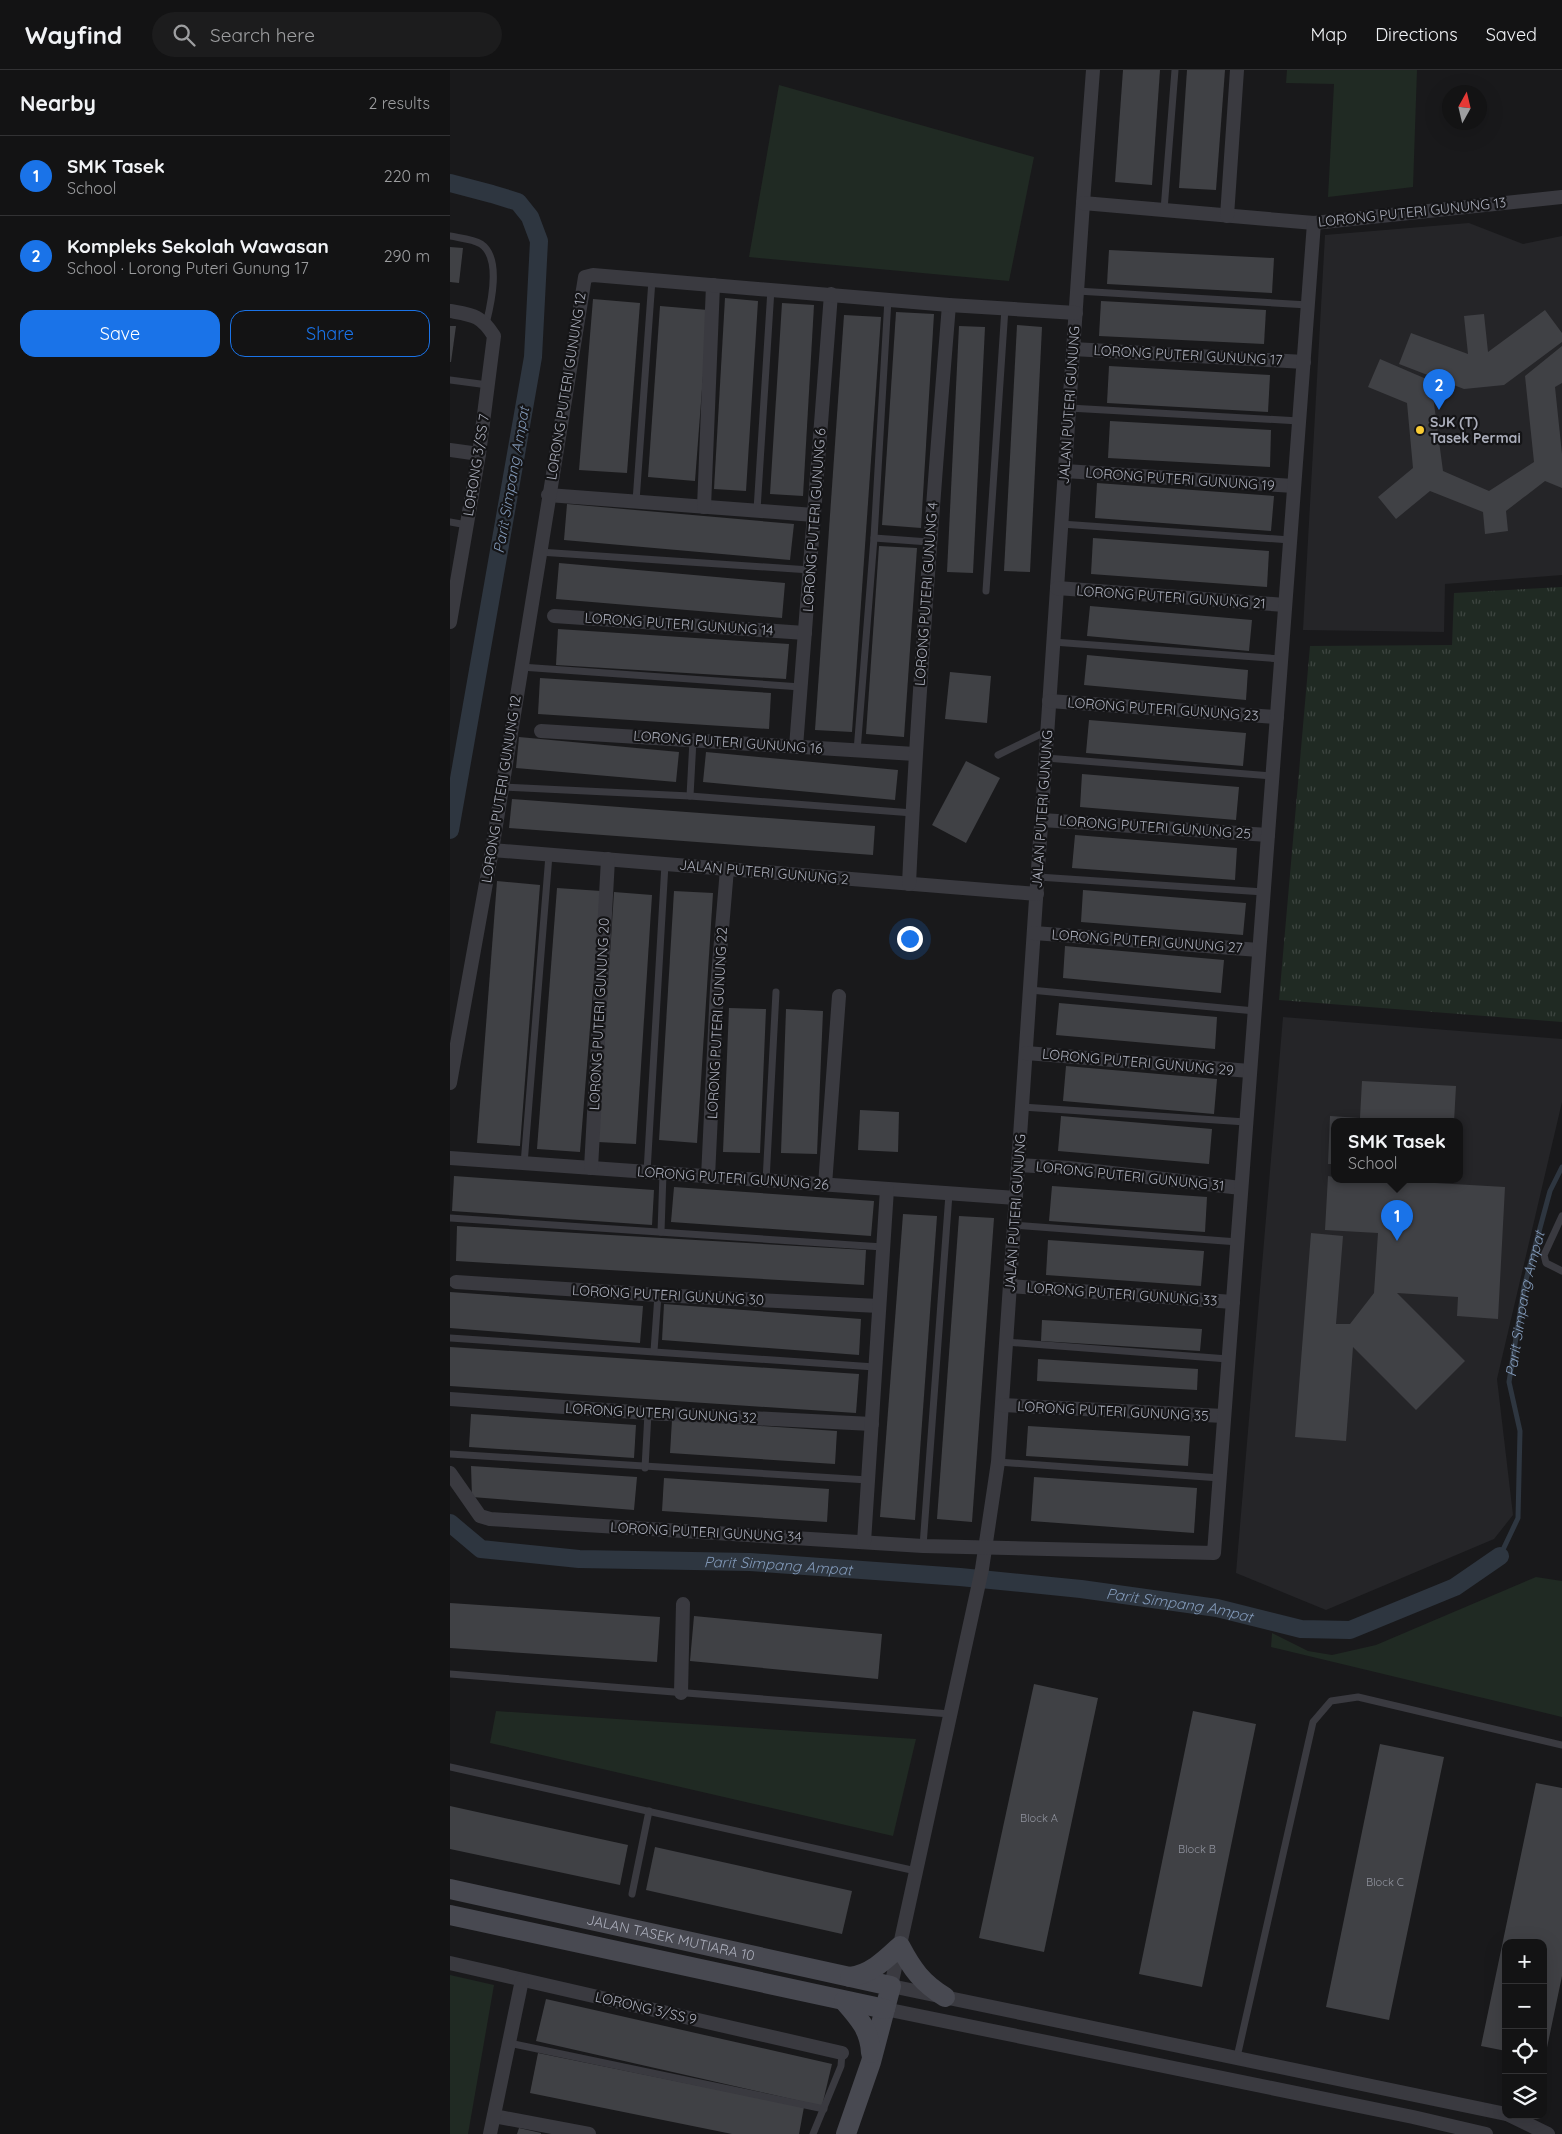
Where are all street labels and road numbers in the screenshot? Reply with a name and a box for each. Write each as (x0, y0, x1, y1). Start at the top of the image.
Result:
street label: LORONG PUTERI GUNUNG 13 (1317, 193, 1507, 231)
street label: LORONG PUTERI GUNUNG 12 (542, 291, 590, 481)
street label: JALAN PUTERI GUNUNG (1054, 325, 1084, 485)
street label: LORONG PUTERI GUNUNG 17 (1093, 341, 1283, 369)
street label: LORONG 3/SS 7 (459, 413, 493, 517)
street label: LORONG PUTERI GUNUNG 6 (799, 427, 829, 613)
street label: LORONG PUTERI GUNUNG 19 (1085, 463, 1275, 495)
street label: LORONG PUTERI GUNUNG 4 (911, 502, 941, 686)
street label: LORONG PUTERI GUNUNG 21 (1076, 581, 1266, 613)
street label: LORONG PUTERI GUNUNG 14 (584, 608, 774, 640)
street label: LORONG PUTERI GUNUNG 23 (1067, 693, 1259, 725)
street label: LORONG PUTERI GUNUNG 12 (477, 694, 525, 884)
street label: LORONG PUTERI GUNUNG 16 (633, 726, 824, 758)
street label: JALAN PUTERI GUNUNG (1027, 729, 1057, 889)
street label: LORONG PUTERI GUNUNG 25 (1059, 811, 1251, 843)
street label: JALAN PUTERI GUNUNG 2 (678, 856, 850, 888)
street label: LORONG PUTERI GUNUNG 20 (585, 917, 613, 1111)
street label: LORONG PUTERI GUNUNG 27 (1051, 925, 1243, 957)
street label: LORONG PUTERI GUNUNG 22 (703, 926, 731, 1120)
street label: LORONG PUTERI GUNUNG 29 (1041, 1045, 1235, 1079)
street label: JALAN PUTERI GUNUNG (1000, 1133, 1030, 1293)
street label: LORONG PUTERI GUNUNG 31 (1035, 1157, 1225, 1195)
street label: LORONG PUTERI GUNUNG 26 (637, 1162, 830, 1194)
street label: LORONG PUTERI GUNUNG 33 (1026, 1278, 1218, 1310)
street label: LORONG PUTERI GUNUNG 30 (571, 1281, 765, 1309)
street label: LORONG PUTERI GUNUNG 35 (1017, 1397, 1209, 1425)
street label: LORONG PUTERI GUNUNG 32 (565, 1399, 758, 1427)
street label: LORONG PUTERI GUNUNG 34 (610, 1518, 802, 1546)
street label: JALAN TASEK MUTIARA 10 (585, 1910, 757, 1965)
street label: LORONG 3/SS 9 (593, 1988, 699, 2028)

